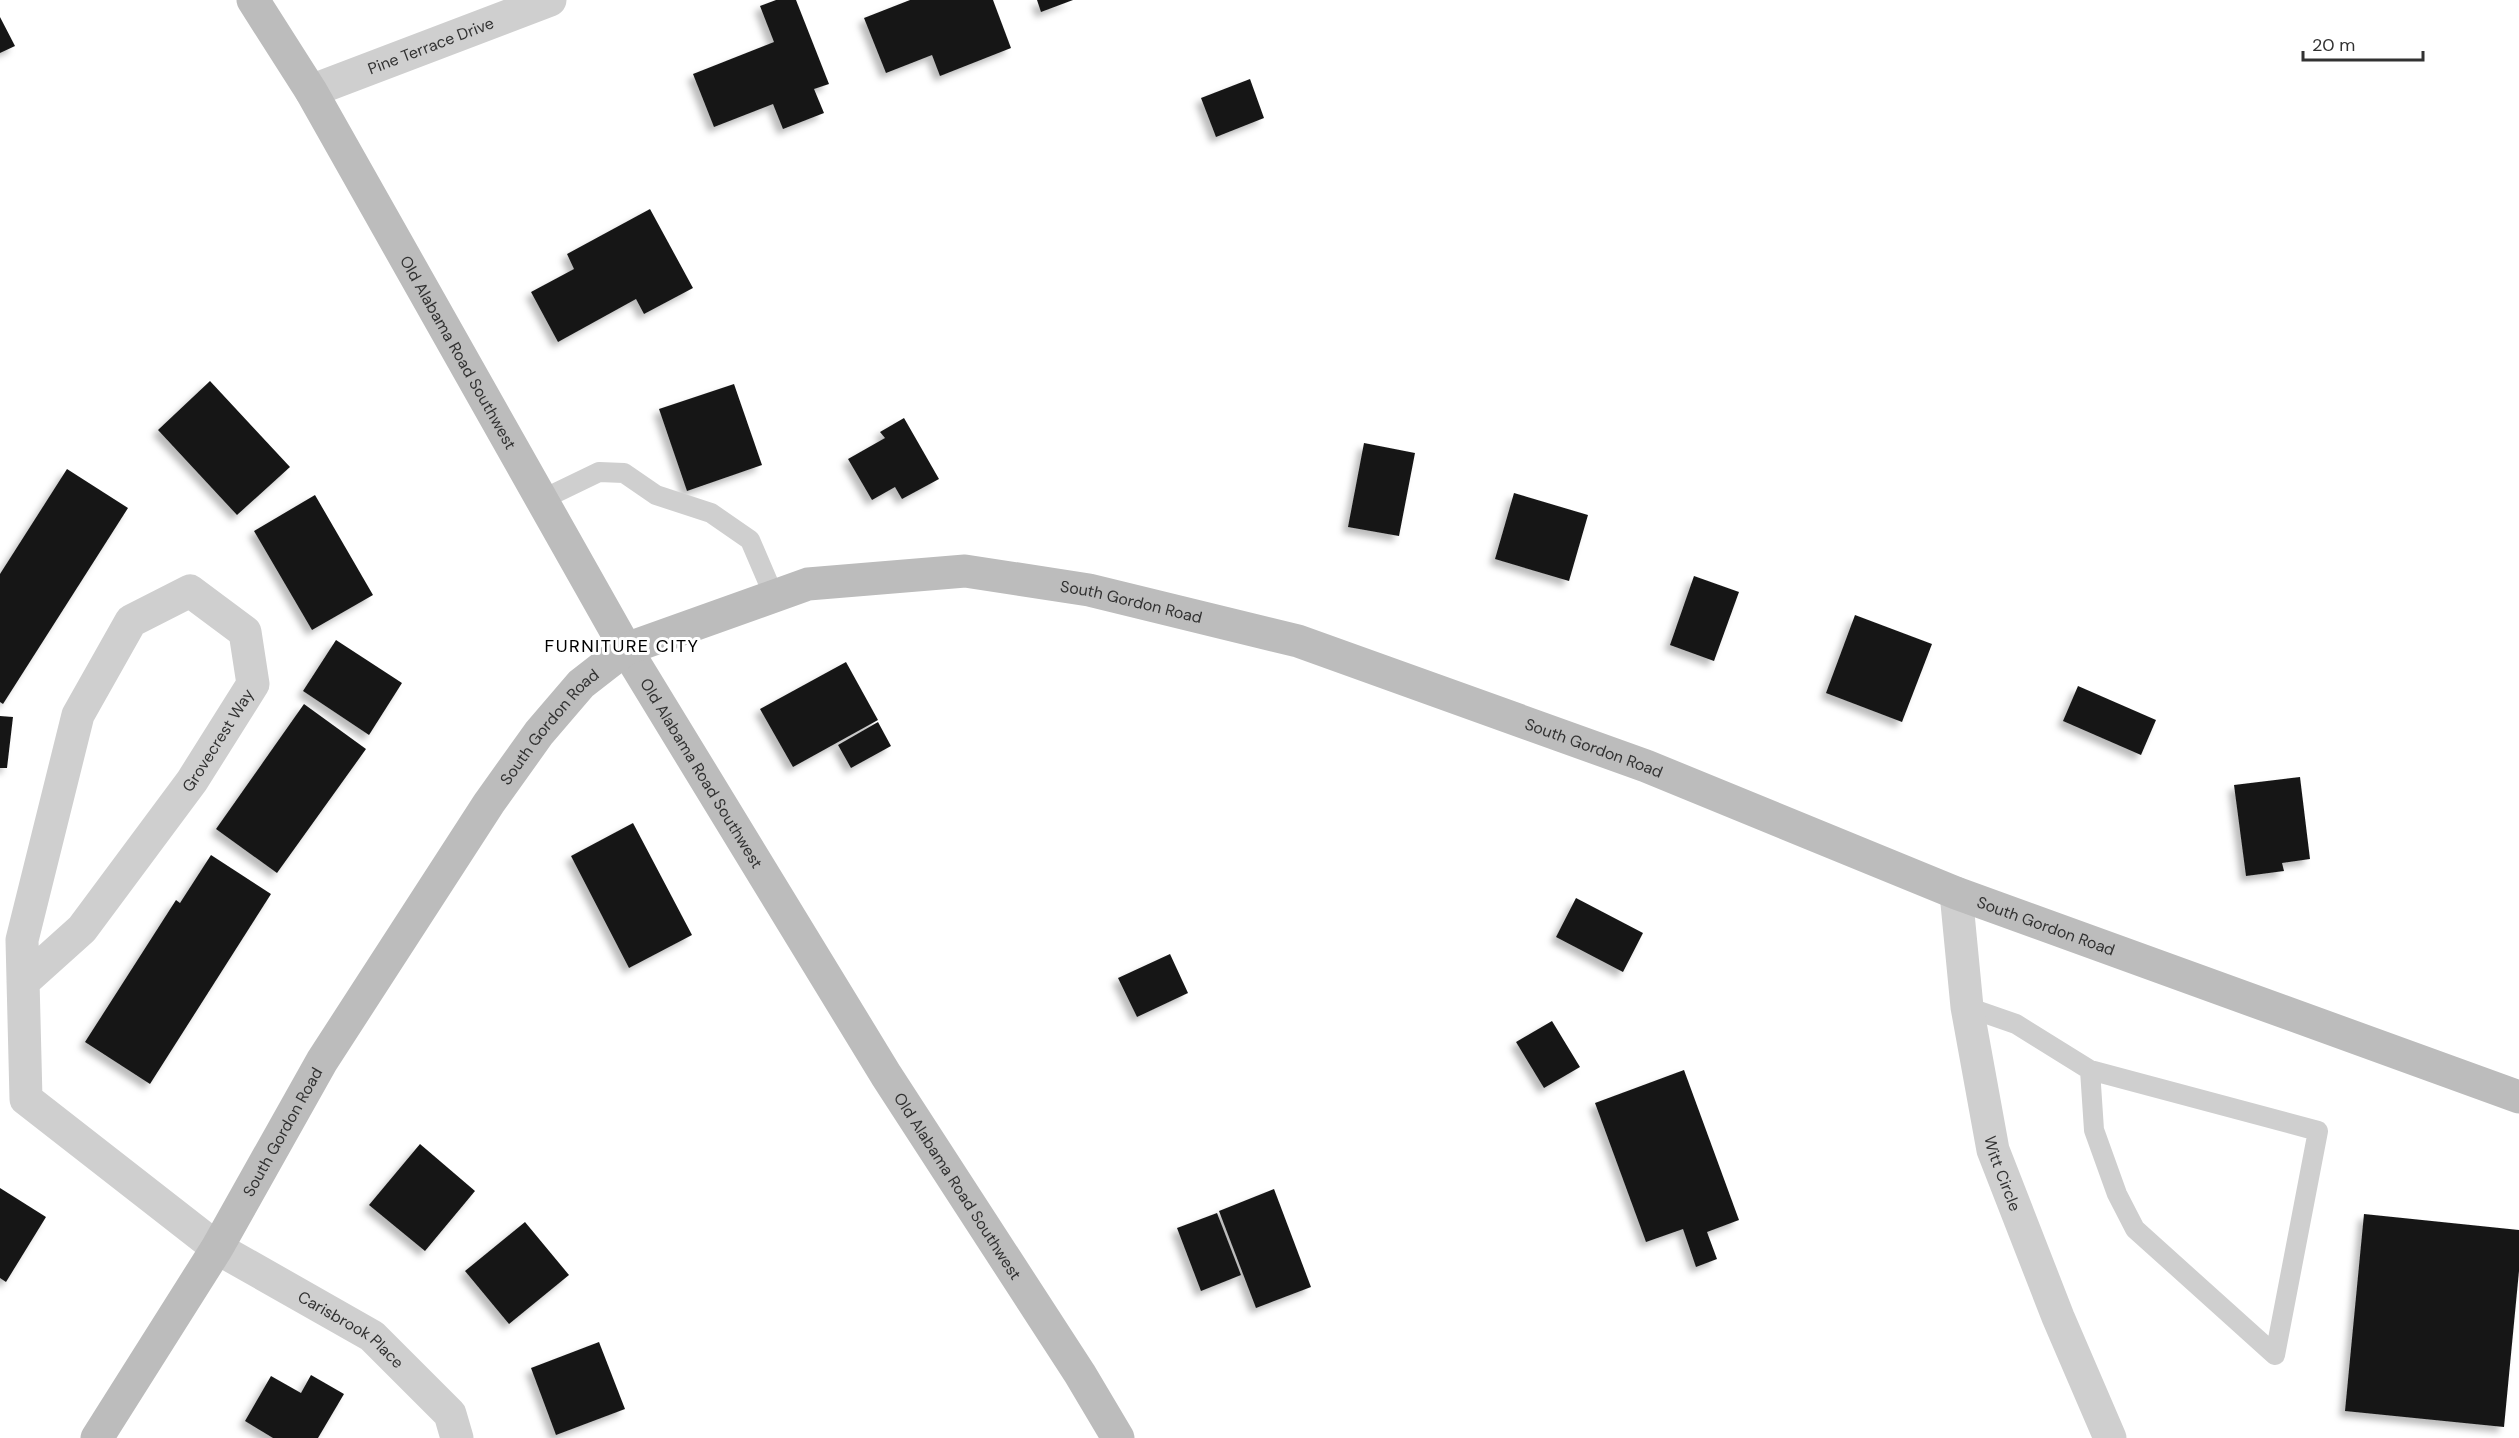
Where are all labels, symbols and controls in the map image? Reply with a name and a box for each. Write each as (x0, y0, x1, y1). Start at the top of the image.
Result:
street label: Pine Terrace Drive (365, 12, 497, 79)
scale bar (2303, 24, 2423, 62)
text: 20 m (2312, 33, 2355, 57)
street label: Old Alabama Road Southwest (396, 252, 522, 453)
street label: South Gordon Road (1059, 575, 1204, 628)
district label: FURNITURE CITY (545, 634, 699, 658)
street label: South Gordon Road (495, 664, 603, 789)
street label: Old Alabama Road Southwest (636, 674, 768, 872)
street label: Grovecrest Way (177, 684, 258, 796)
street label: South Gordon Road (1522, 713, 1666, 782)
street label: South Gordon Road (1974, 891, 2118, 960)
street label: South Gordon Road (238, 1063, 327, 1200)
street label: Old Alabama Road Southwest (890, 1088, 1026, 1284)
street label: Witt Circle (1980, 1134, 2026, 1214)
street label: Carisbrook Place (294, 1286, 409, 1373)

